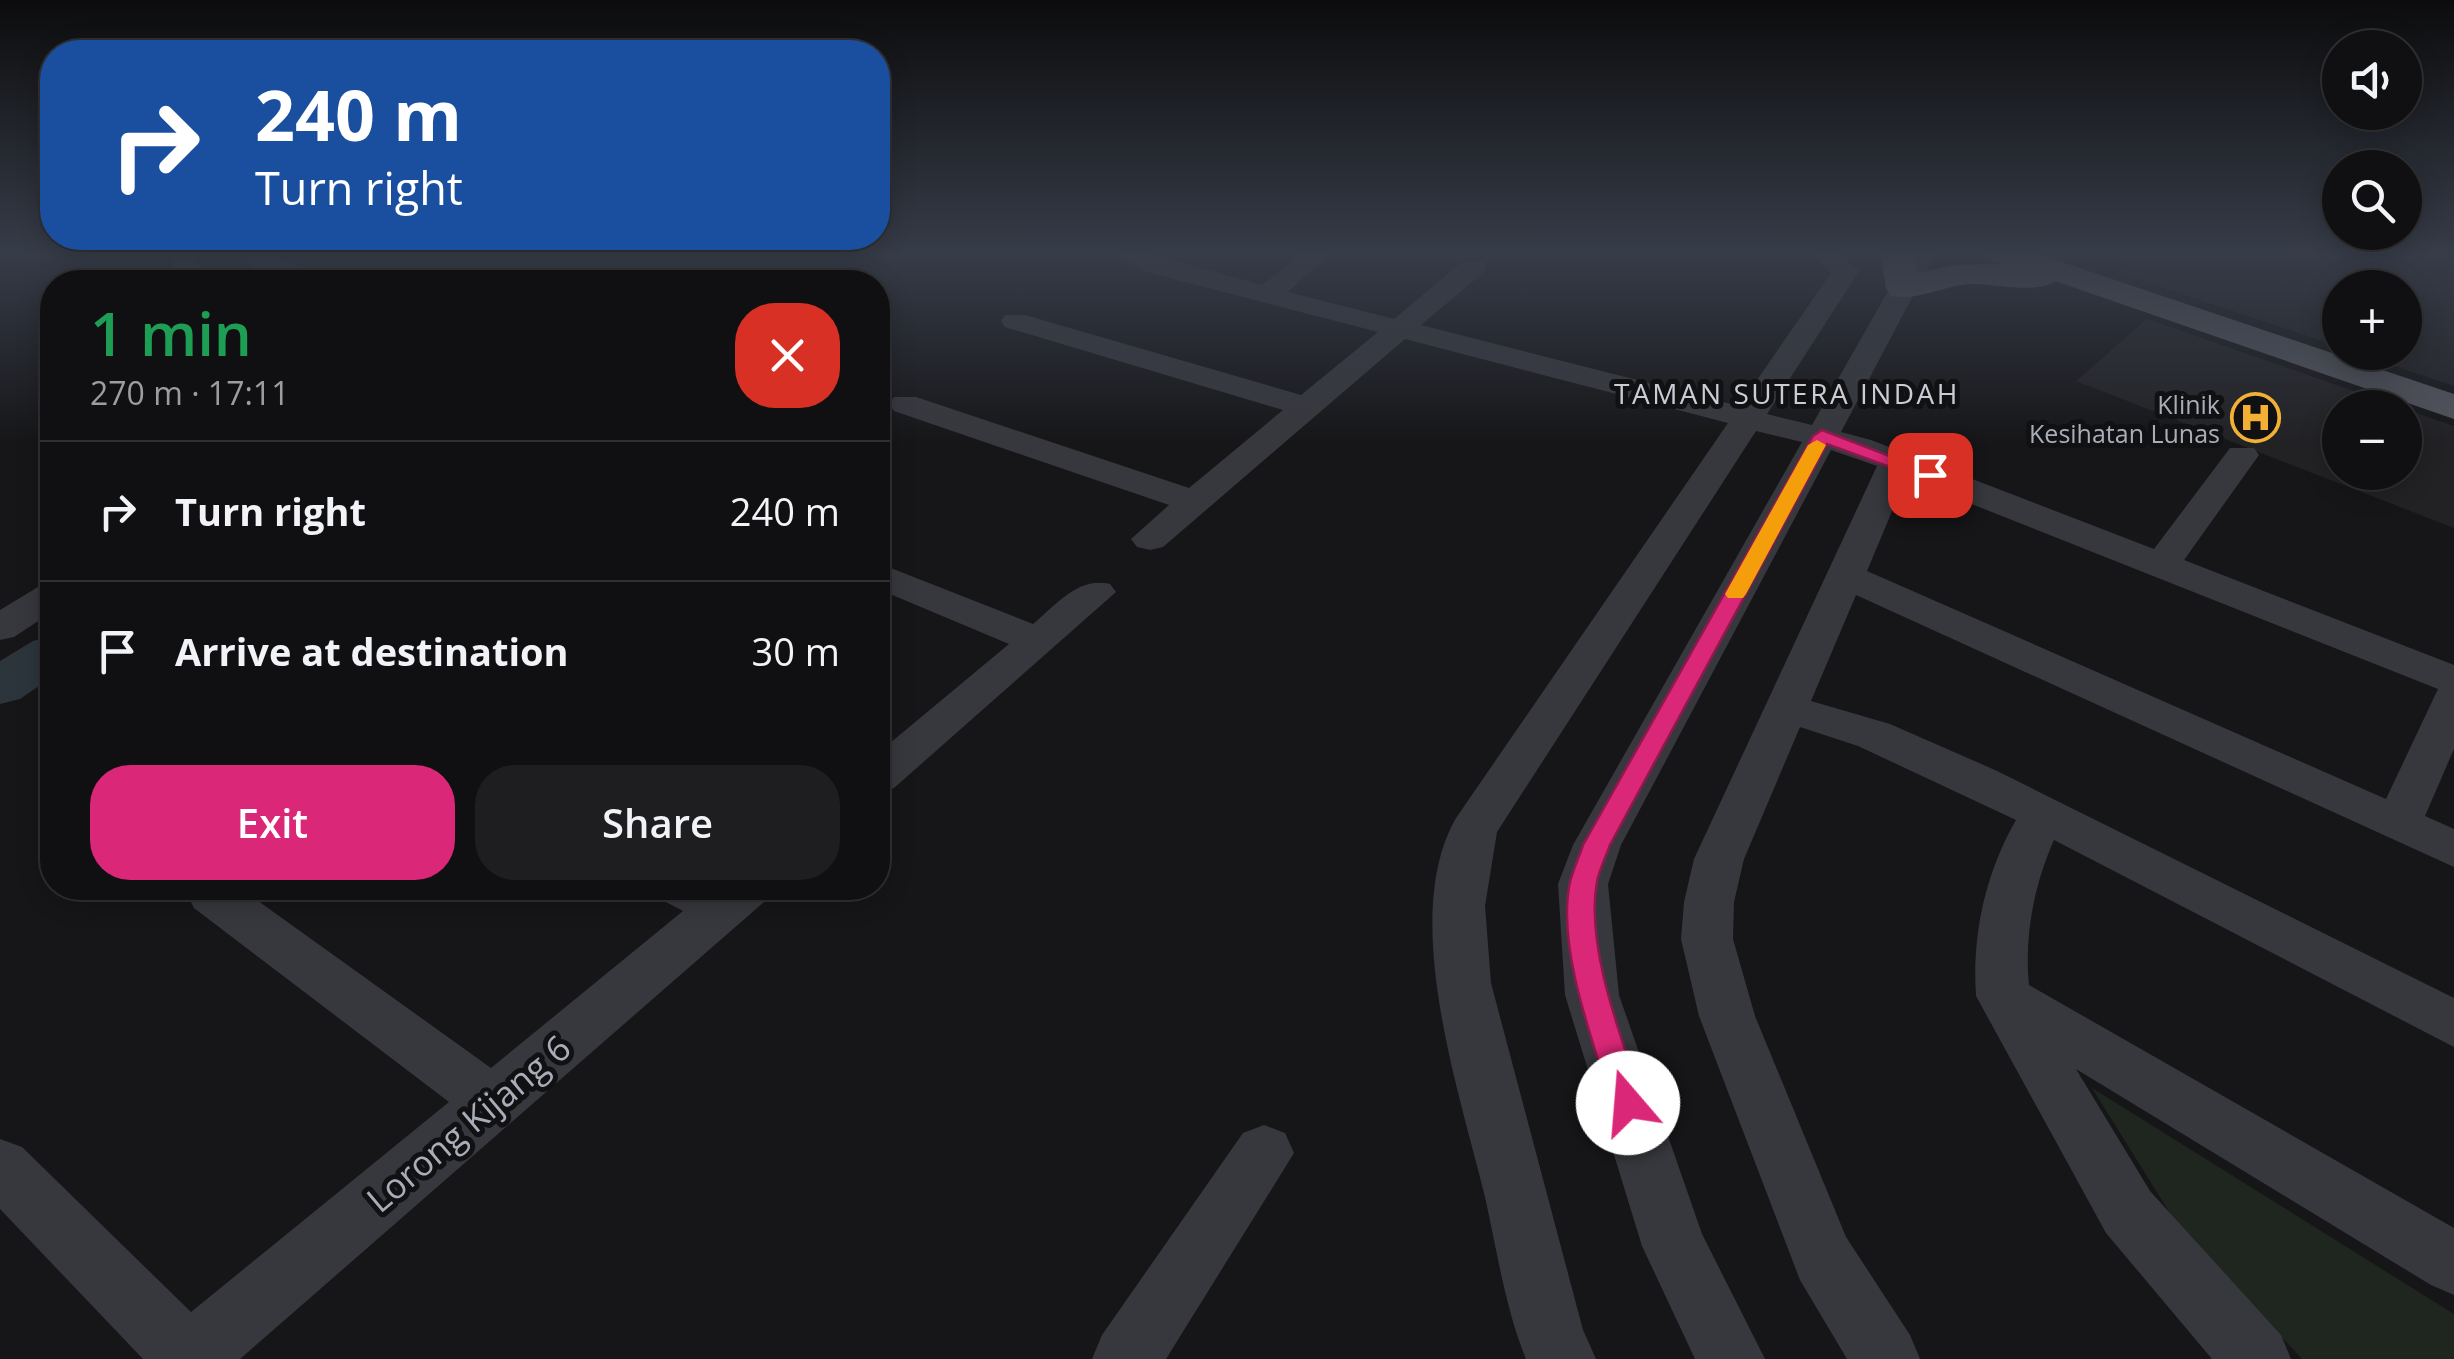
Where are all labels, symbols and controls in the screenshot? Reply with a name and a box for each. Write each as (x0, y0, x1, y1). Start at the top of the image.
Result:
map controls (2322, 30, 2422, 490)
button: sound (2322, 30, 2422, 130)
text: 240 m (255, 66, 462, 162)
icon: right (90, 80, 220, 210)
button: search (2322, 150, 2422, 250)
text: Turn right (255, 157, 463, 218)
button: + (2322, 270, 2422, 370)
text: 1 min (90, 292, 252, 374)
button: close (735, 303, 840, 408)
text: 270 m · 17:11 (90, 371, 289, 414)
district label: TAMAN SUTERA INDAH (1614, 374, 1960, 412)
place label: Klinik Kesihatan Lunas (2029, 387, 2220, 450)
button: − (2322, 390, 2422, 490)
hospital icon: Klinik Kesihatan Lunas (2229, 392, 2281, 444)
pin (1888, 433, 1973, 518)
icon: arrive (1903, 448, 1958, 503)
icon: right (90, 484, 145, 539)
text: Turn right (175, 485, 366, 537)
text: 240 m (730, 485, 840, 537)
icon: arrive (90, 624, 145, 679)
text: Arrive at destination (175, 625, 569, 677)
text: 30 m (751, 625, 840, 677)
button: Exit (90, 765, 455, 880)
button: Share (475, 765, 840, 880)
street label: Lorong Kijang 6 (356, 1024, 580, 1222)
position arrow (1576, 1051, 1680, 1155)

